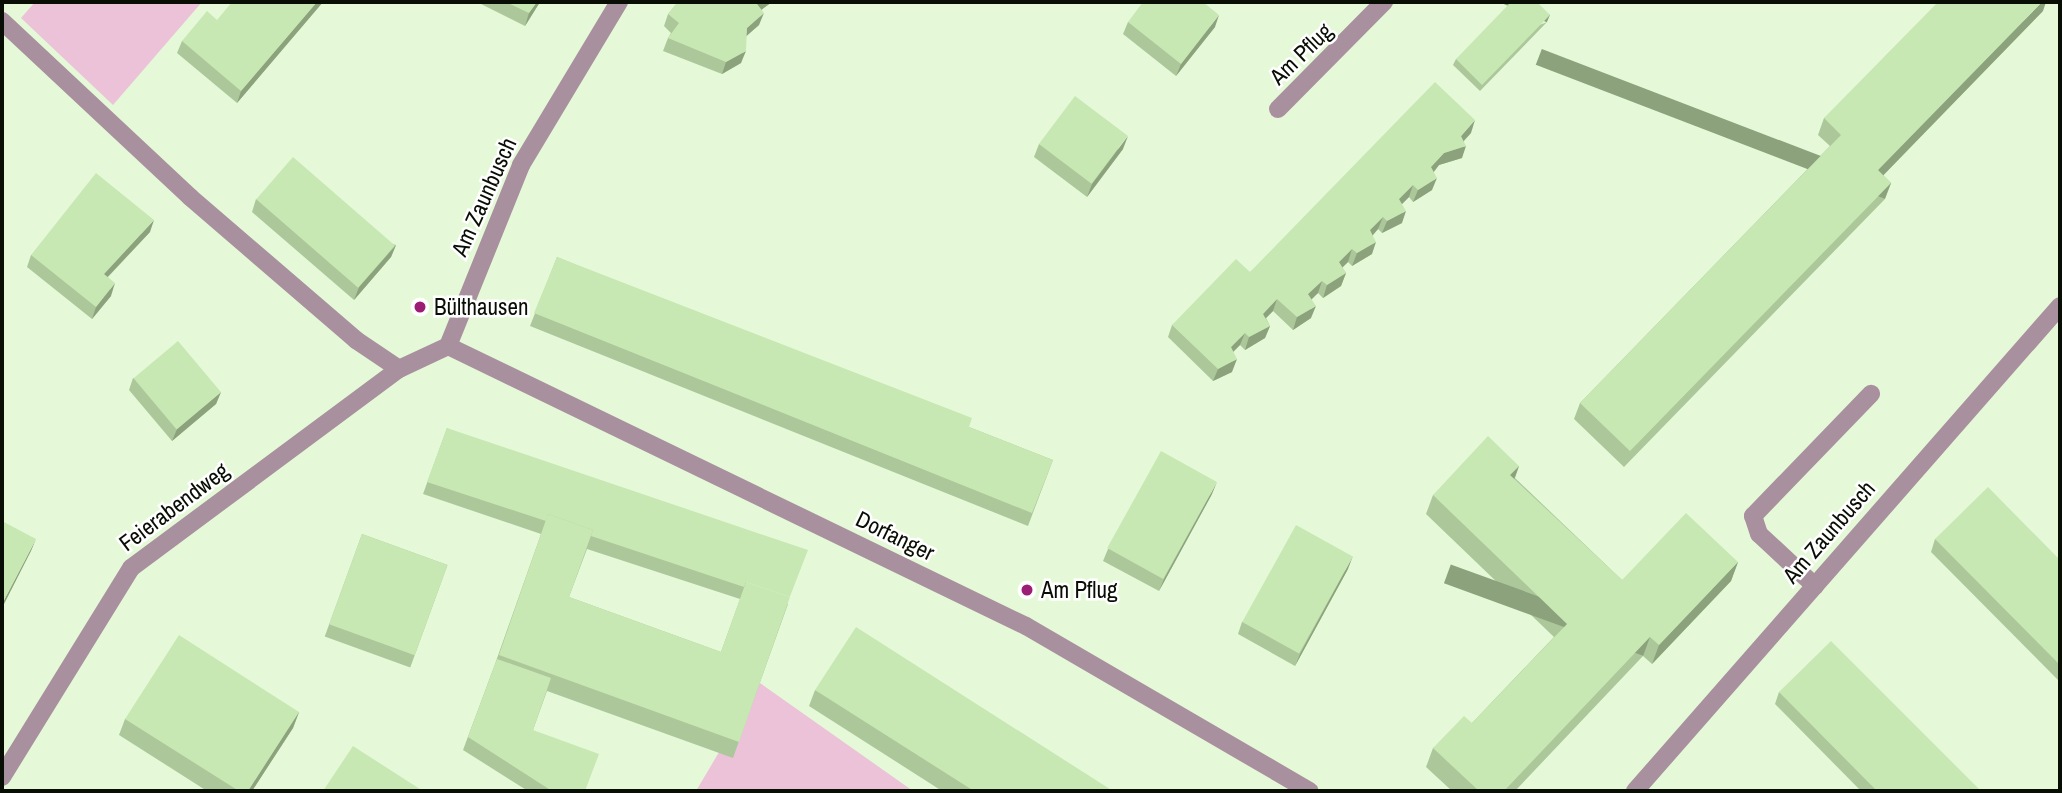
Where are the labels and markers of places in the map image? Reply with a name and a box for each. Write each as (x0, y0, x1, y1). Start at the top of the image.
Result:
place label: Bülthausen (434, 293, 528, 321)
marker: Bülthausen (412, 299, 428, 315)
place label: Am Pflug (1041, 576, 1118, 604)
marker: Am Pflug (1019, 582, 1035, 598)

